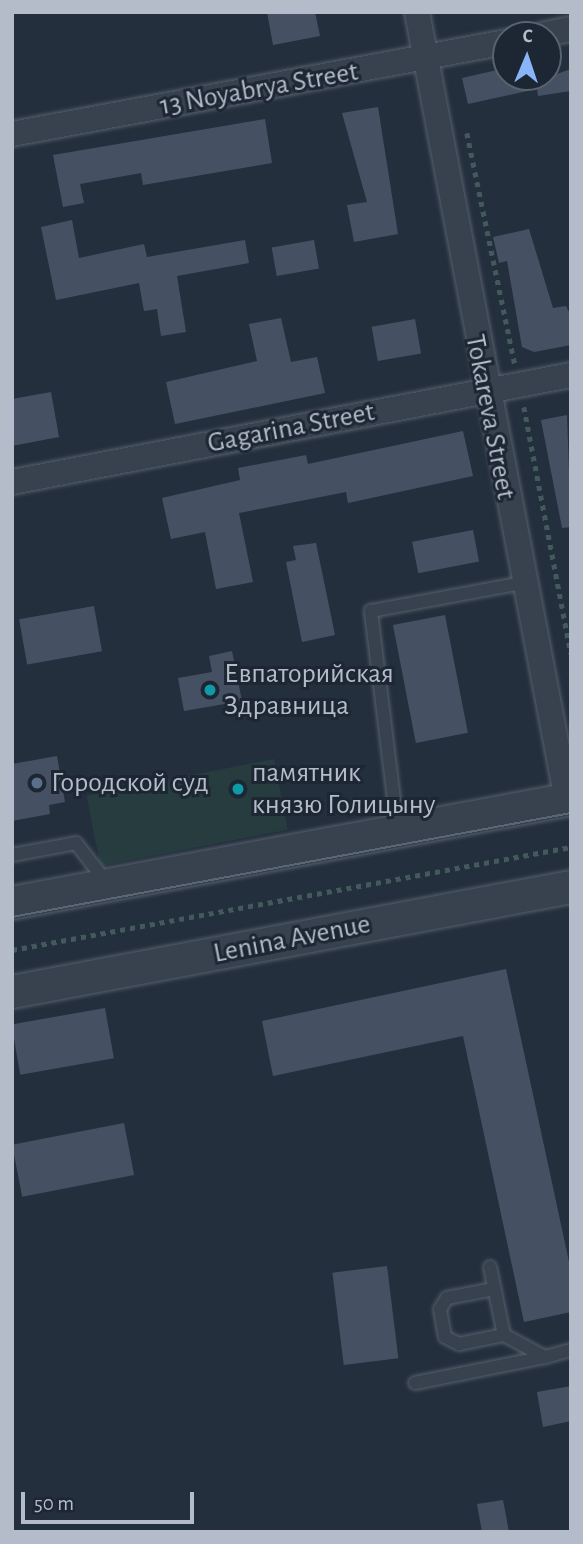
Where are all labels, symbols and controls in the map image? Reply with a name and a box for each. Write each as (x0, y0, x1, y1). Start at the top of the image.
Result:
north arrow (492, 21, 562, 91)
text: С (522, 27, 533, 46)
street label: 13 Noyabrya Street (157, 55, 361, 123)
street label: Tokareva Street (458, 332, 522, 502)
street label: Gagarina Street (205, 395, 377, 461)
place label: Евпаторийская Здравница (224, 657, 394, 723)
marker: Евпаторийская Здравница (202, 682, 218, 698)
place label: памятник князю Голицыну (252, 756, 435, 822)
place label: Городской суд (51, 766, 209, 800)
marker: Городской суд (29, 775, 45, 791)
marker: памятник князю Голицыну (230, 781, 246, 797)
street label: Lenina Avenue (211, 907, 373, 971)
scale bar (24, 1478, 198, 1522)
text: 50 m (34, 1493, 74, 1514)

